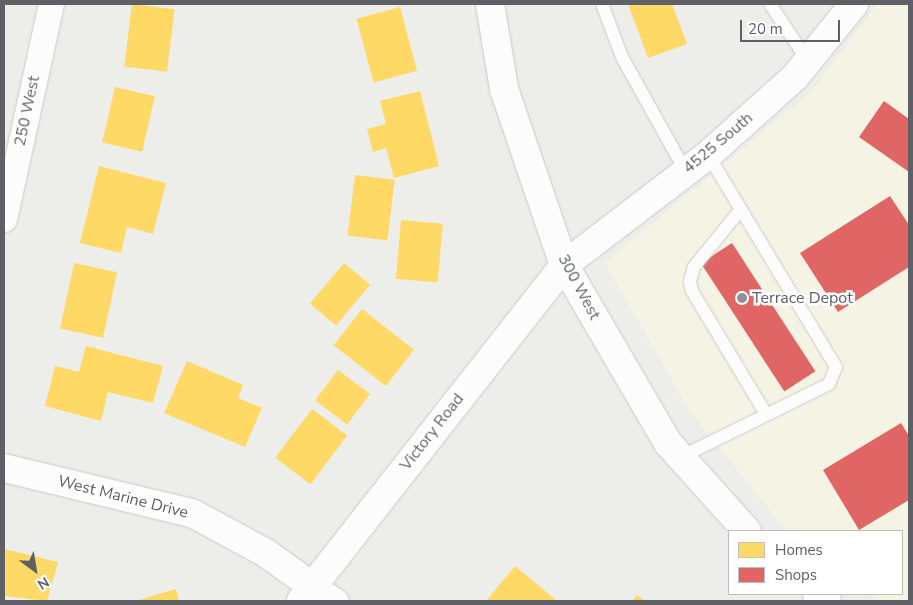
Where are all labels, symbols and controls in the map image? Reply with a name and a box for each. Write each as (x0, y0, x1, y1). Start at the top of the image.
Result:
scale bar (743, 10, 843, 42)
text: 20 m (748, 19, 783, 39)
street label: 250 West (10, 74, 44, 148)
street label: 4525 South (679, 108, 757, 178)
street label: 300 West (554, 251, 604, 323)
place label: Terrace Depot (752, 288, 853, 308)
marker: Terrace Depot (736, 292, 748, 304)
street label: Victory Road (396, 390, 468, 474)
street label: West Marine Drive (56, 472, 190, 522)
legend (728, 530, 903, 595)
text: Homes (775, 540, 823, 560)
north arrow (10, 545, 60, 595)
text: Shops (775, 565, 817, 585)
text: N (34, 572, 53, 594)

